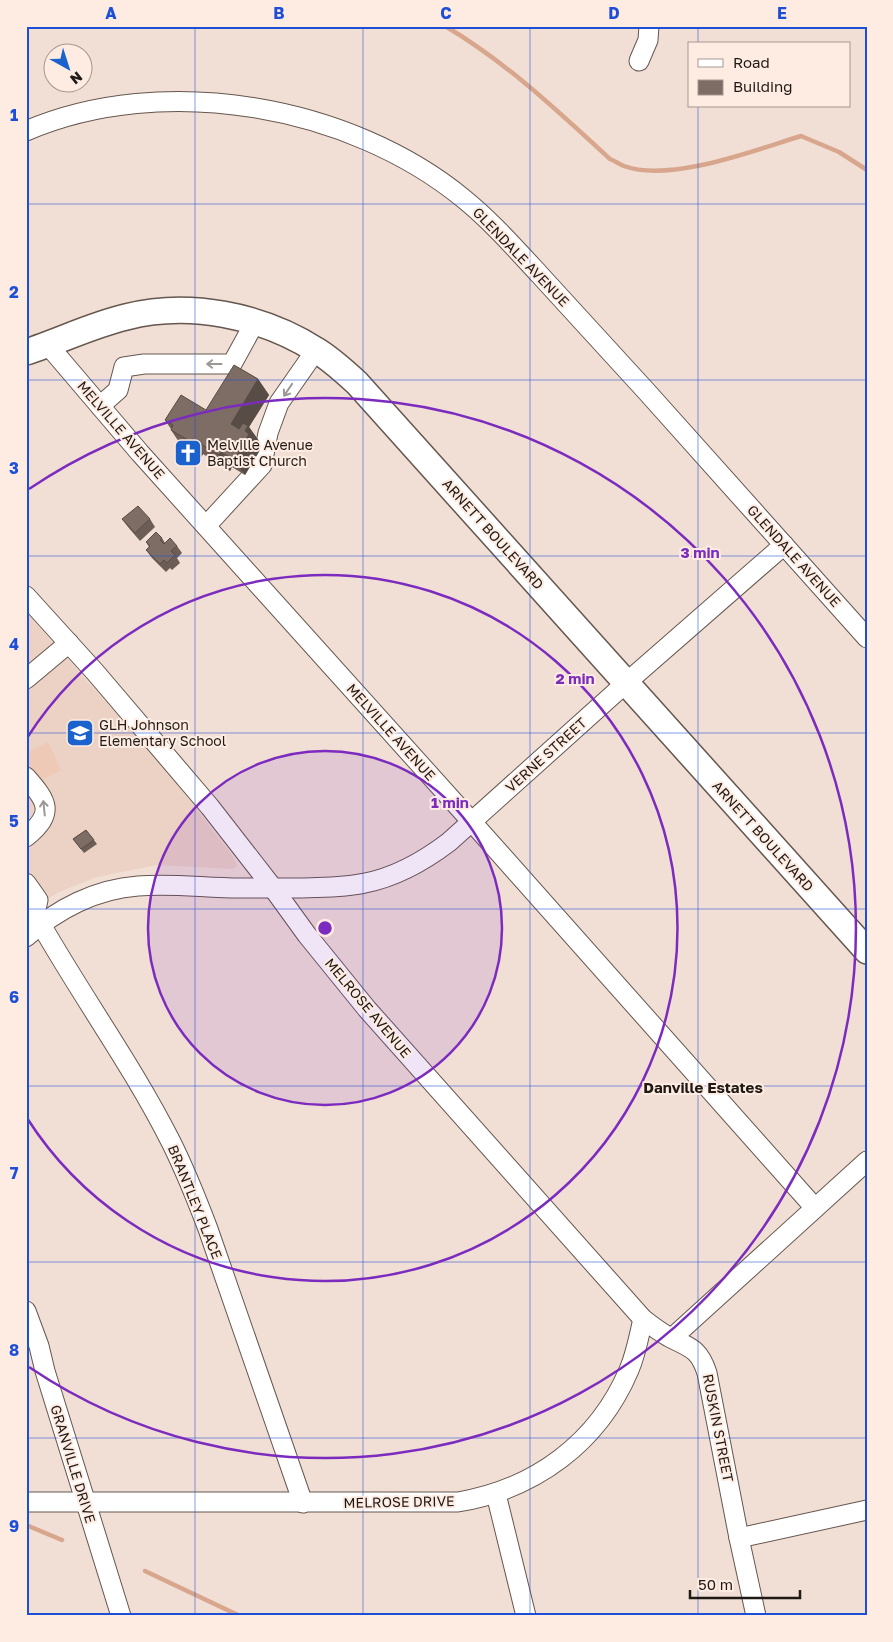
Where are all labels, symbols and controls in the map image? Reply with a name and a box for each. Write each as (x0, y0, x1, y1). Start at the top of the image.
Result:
text: A (105, 3, 117, 23)
text: B (273, 3, 285, 23)
text: C (440, 3, 452, 23)
text: D (608, 3, 620, 23)
text: E (777, 3, 787, 23)
north arrow (42, 42, 92, 92)
legend (688, 42, 850, 108)
text: Road (733, 53, 770, 71)
text: N (67, 69, 86, 88)
text: Building (733, 77, 793, 95)
text: 1 (10, 105, 18, 125)
street label: GLENDALE AVENUE (470, 203, 573, 310)
text: 2 (9, 282, 19, 302)
one-way arrow (206, 359, 222, 369)
street label: MELVILLE AVENUE (74, 377, 169, 482)
one-way arrow (283, 383, 293, 397)
place label: Melville Avenue Baptist Church (207, 436, 313, 469)
church icon: Melville Avenue Baptist Church (173, 438, 203, 468)
text: 3 (9, 458, 19, 478)
street label: ARNETT BOULEVARD (439, 475, 548, 592)
street label: GLENDALE AVENUE (744, 501, 845, 610)
text: 3 min (680, 543, 720, 561)
text: 4 (9, 634, 19, 654)
text: 2 min (555, 669, 595, 687)
street label: MELVILLE AVENUE (343, 680, 439, 784)
street label: VERNE STREET (502, 714, 590, 795)
place label: GLH Johnson Elementary School (99, 716, 226, 749)
school or university icon: GLH Johnson Elementary School (65, 718, 95, 748)
street label: ARNETT BOULEVARD (709, 777, 818, 894)
text: 1 min (431, 793, 469, 811)
one-way arrow (39, 800, 49, 816)
text: 5 (9, 811, 19, 831)
centre of rings (316, 919, 334, 937)
street label: MELROSE AVENUE (322, 954, 415, 1061)
text: 6 (9, 987, 19, 1007)
district label: Danville Estates (643, 1078, 763, 1096)
street label: BRANTLEY PLACE (165, 1142, 226, 1261)
text: 7 (10, 1163, 19, 1183)
text: 8 (9, 1340, 19, 1360)
street label: RUSKIN STREET (700, 1372, 737, 1484)
street label: GRANVILLE DRIVE (47, 1403, 100, 1525)
street label: MELROSE DRIVE (343, 1492, 455, 1511)
text: 9 (9, 1516, 19, 1536)
scale bar (690, 1567, 800, 1599)
text: 50 m (698, 1575, 733, 1593)

